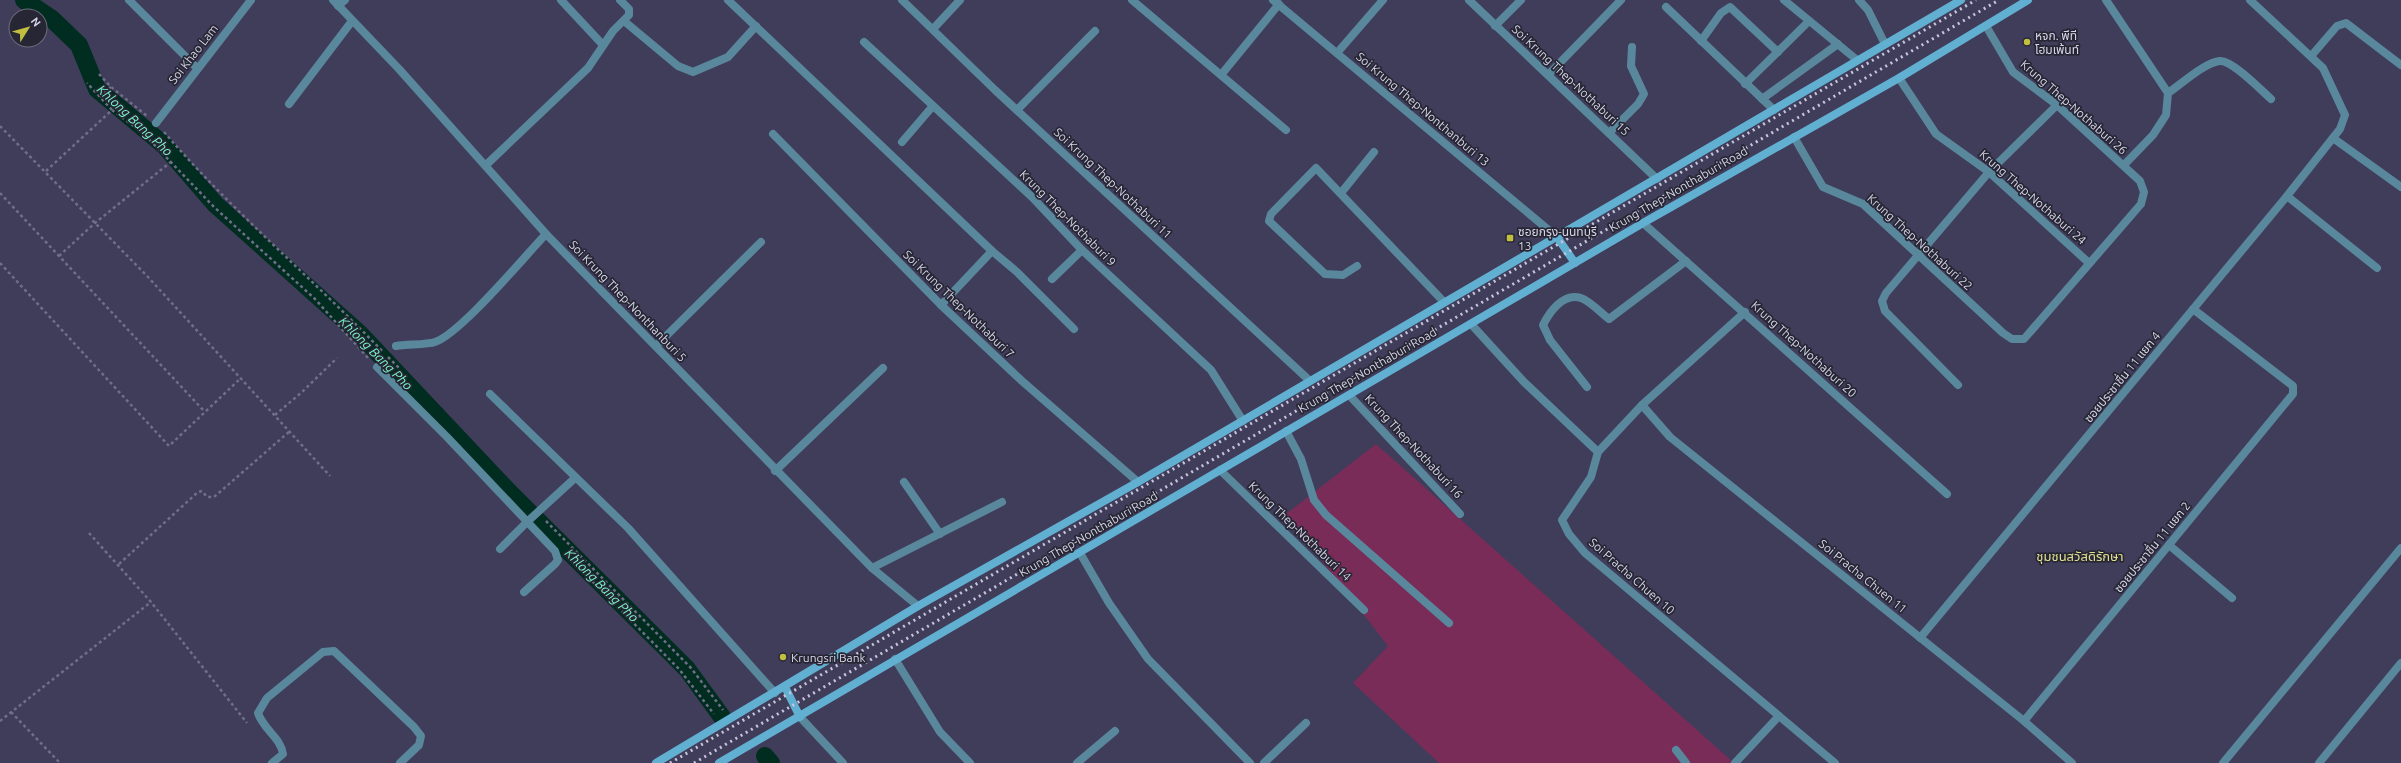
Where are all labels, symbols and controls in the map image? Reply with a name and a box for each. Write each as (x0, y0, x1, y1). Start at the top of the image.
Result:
north arrow (8, 8, 48, 48)
text: N (29, 15, 43, 29)
street label: Soi Khao Lam (166, 22, 220, 86)
street label: Soi Krung Thep-Nothaburi 15 (1510, 22, 1632, 138)
place label: หจก. พีที โฮมเพ้นท์ (2035, 29, 2079, 56)
marker: หจก. พีที โฮมเพ้นท์ (2022, 37, 2032, 47)
street label: Soi Krung Thep-Nonthanburi 13 (1354, 50, 1492, 168)
street label: Krung Thep-Nothaburi 26 (2018, 57, 2130, 157)
water label: Khlong Bang Pho (95, 82, 175, 158)
street label: Soi Krung Thep-Nothaburi 11 (1052, 125, 1174, 241)
street label: Krung Thep-Nonthaburi Road (1606, 144, 1750, 234)
street label: Krung Thep-Nothaburi 24 (1977, 147, 2089, 247)
street label: Krung Thep-Nothaburi 9 (1017, 167, 1119, 269)
street label: Krung Thep-Nothaburi 22 (1865, 191, 1975, 293)
place label: ซอยกรุง-นนทบุรี 13 (1518, 225, 1597, 252)
marker: ซอยกรุง-นนทบุรี 13 (1505, 233, 1515, 243)
street label: Soi Krung Thep-Nonthanburi 5 (567, 238, 689, 364)
street label: Soi Krung Thep-Nothaburi 7 (901, 248, 1017, 360)
street label: Krung Thep-Nothaburi 20 (1749, 298, 1859, 400)
water label: Khlong Bang Pho (337, 314, 415, 392)
street label: Krung Thep-Nonthaburi Road (1295, 325, 1439, 415)
street label: ซอยประชาชื่น 11 แยก 4 (2080, 328, 2163, 425)
street label: Krung Thep-Nothaburi 16 (1363, 392, 1466, 501)
street label: Krung Thep-Nothaburi 14 (1246, 479, 1354, 583)
street label: Krung Thep-Nonthaburi Road (1016, 489, 1160, 579)
street label: ซอยประชาชื่น 11 แยก 2 (2110, 498, 2192, 595)
street label: Soi Pracha Chuen 10 (1587, 535, 1678, 617)
street label: Soi Pracha Chuen 11 (1817, 537, 1909, 615)
water label: Khlong Bang Pho (563, 546, 641, 624)
district label: ชุมชนสวัสดิรักษา (2036, 549, 2124, 564)
place label: Krungsri Bank (791, 651, 866, 664)
marker: Krungsri Bank (778, 652, 788, 662)

